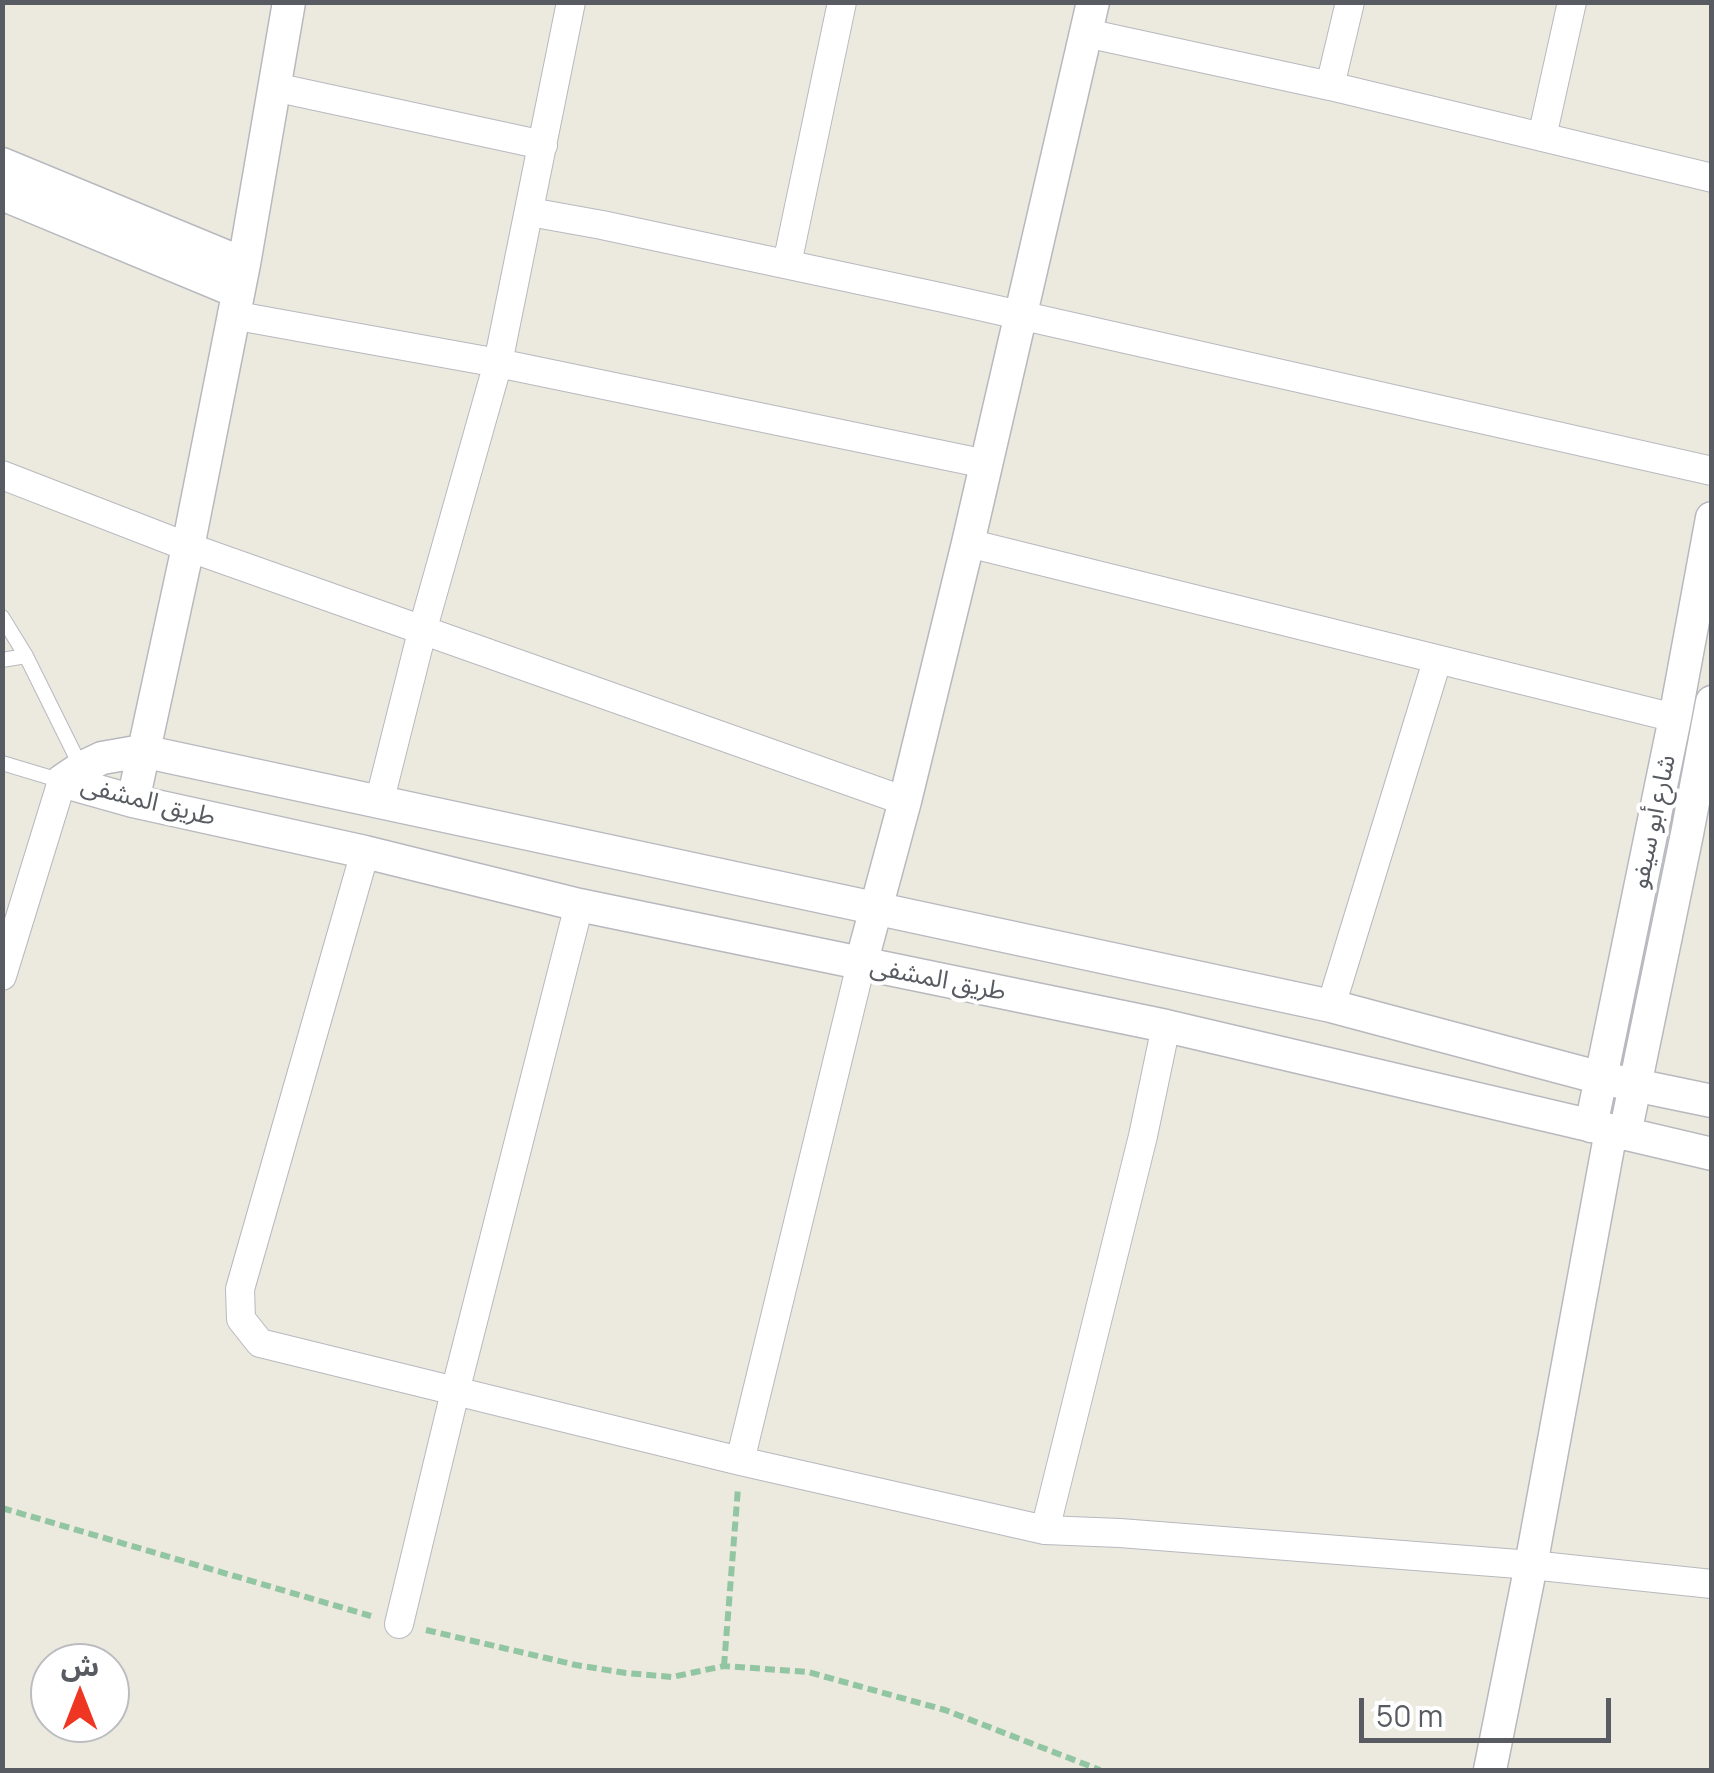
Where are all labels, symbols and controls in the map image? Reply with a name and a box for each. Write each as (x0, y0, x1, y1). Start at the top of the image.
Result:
street label: شارع أبو سيفو (1625, 752, 1683, 892)
street label: طريق المشفى (78, 771, 218, 833)
street label: طريق المشفى (868, 952, 1008, 1008)
north arrow (30, 1643, 130, 1743)
text: ش (61, 1646, 99, 1684)
scale bar (1364, 1678, 1616, 1740)
text: 50 m (1376, 1695, 1443, 1736)

